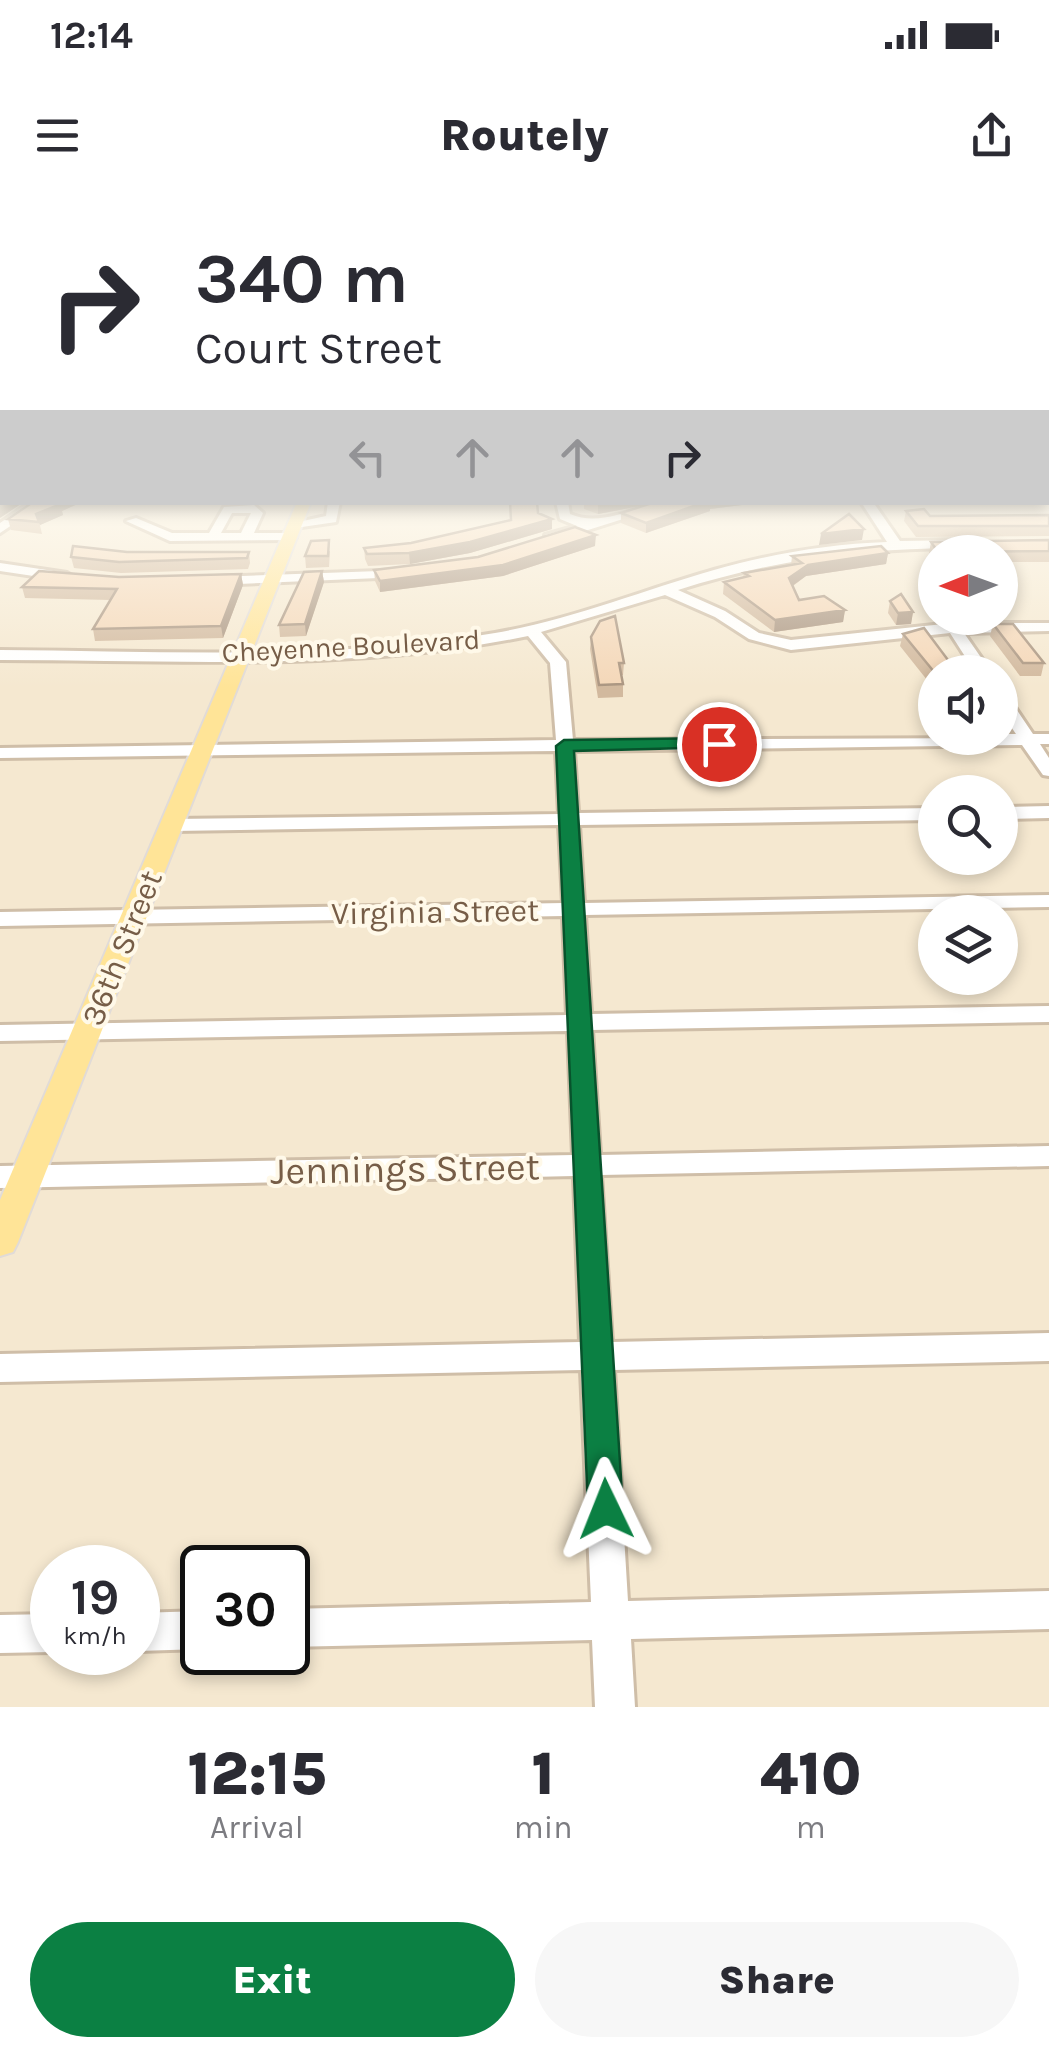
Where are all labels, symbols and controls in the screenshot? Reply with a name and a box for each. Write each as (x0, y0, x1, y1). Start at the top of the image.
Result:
text: 12:14 (50, 13, 133, 58)
icon: menu (30, 108, 85, 163)
icon: share (964, 108, 1019, 163)
text: Routely (440, 109, 609, 161)
text: 340 m (195, 238, 409, 320)
icon: right (30, 240, 160, 370)
text: Court Street (195, 322, 442, 374)
icon: left (340, 430, 395, 485)
icon: ahead (445, 430, 500, 485)
icon: ahead (550, 430, 605, 485)
icon: right (655, 430, 710, 485)
north arrow (918, 535, 1018, 635)
map controls (918, 535, 1018, 995)
street label: Cheyenne Boulevard (221, 623, 481, 669)
button: sound (918, 655, 1018, 755)
pin (677, 702, 762, 787)
icon: arrive (692, 717, 747, 772)
button: search (918, 775, 1018, 875)
street label: 36th Street (74, 865, 170, 1031)
street label: Virginia Street (331, 892, 539, 932)
button: layers (918, 895, 1018, 995)
street label: Jennings Street (270, 1144, 540, 1194)
position arrow (554, 1457, 658, 1561)
speed limit sign: 30 (180, 1545, 310, 1675)
text: 19 (71, 1568, 119, 1627)
text: km/h (63, 1621, 127, 1650)
text: 12:15 (188, 1739, 326, 1809)
text: 1 (532, 1739, 555, 1809)
text: 410 (760, 1739, 861, 1809)
text: Arrival (210, 1809, 304, 1846)
text: min (514, 1809, 573, 1846)
text: m (796, 1809, 826, 1846)
button: Exit (30, 1922, 515, 2037)
button: Share (535, 1922, 1019, 2037)

